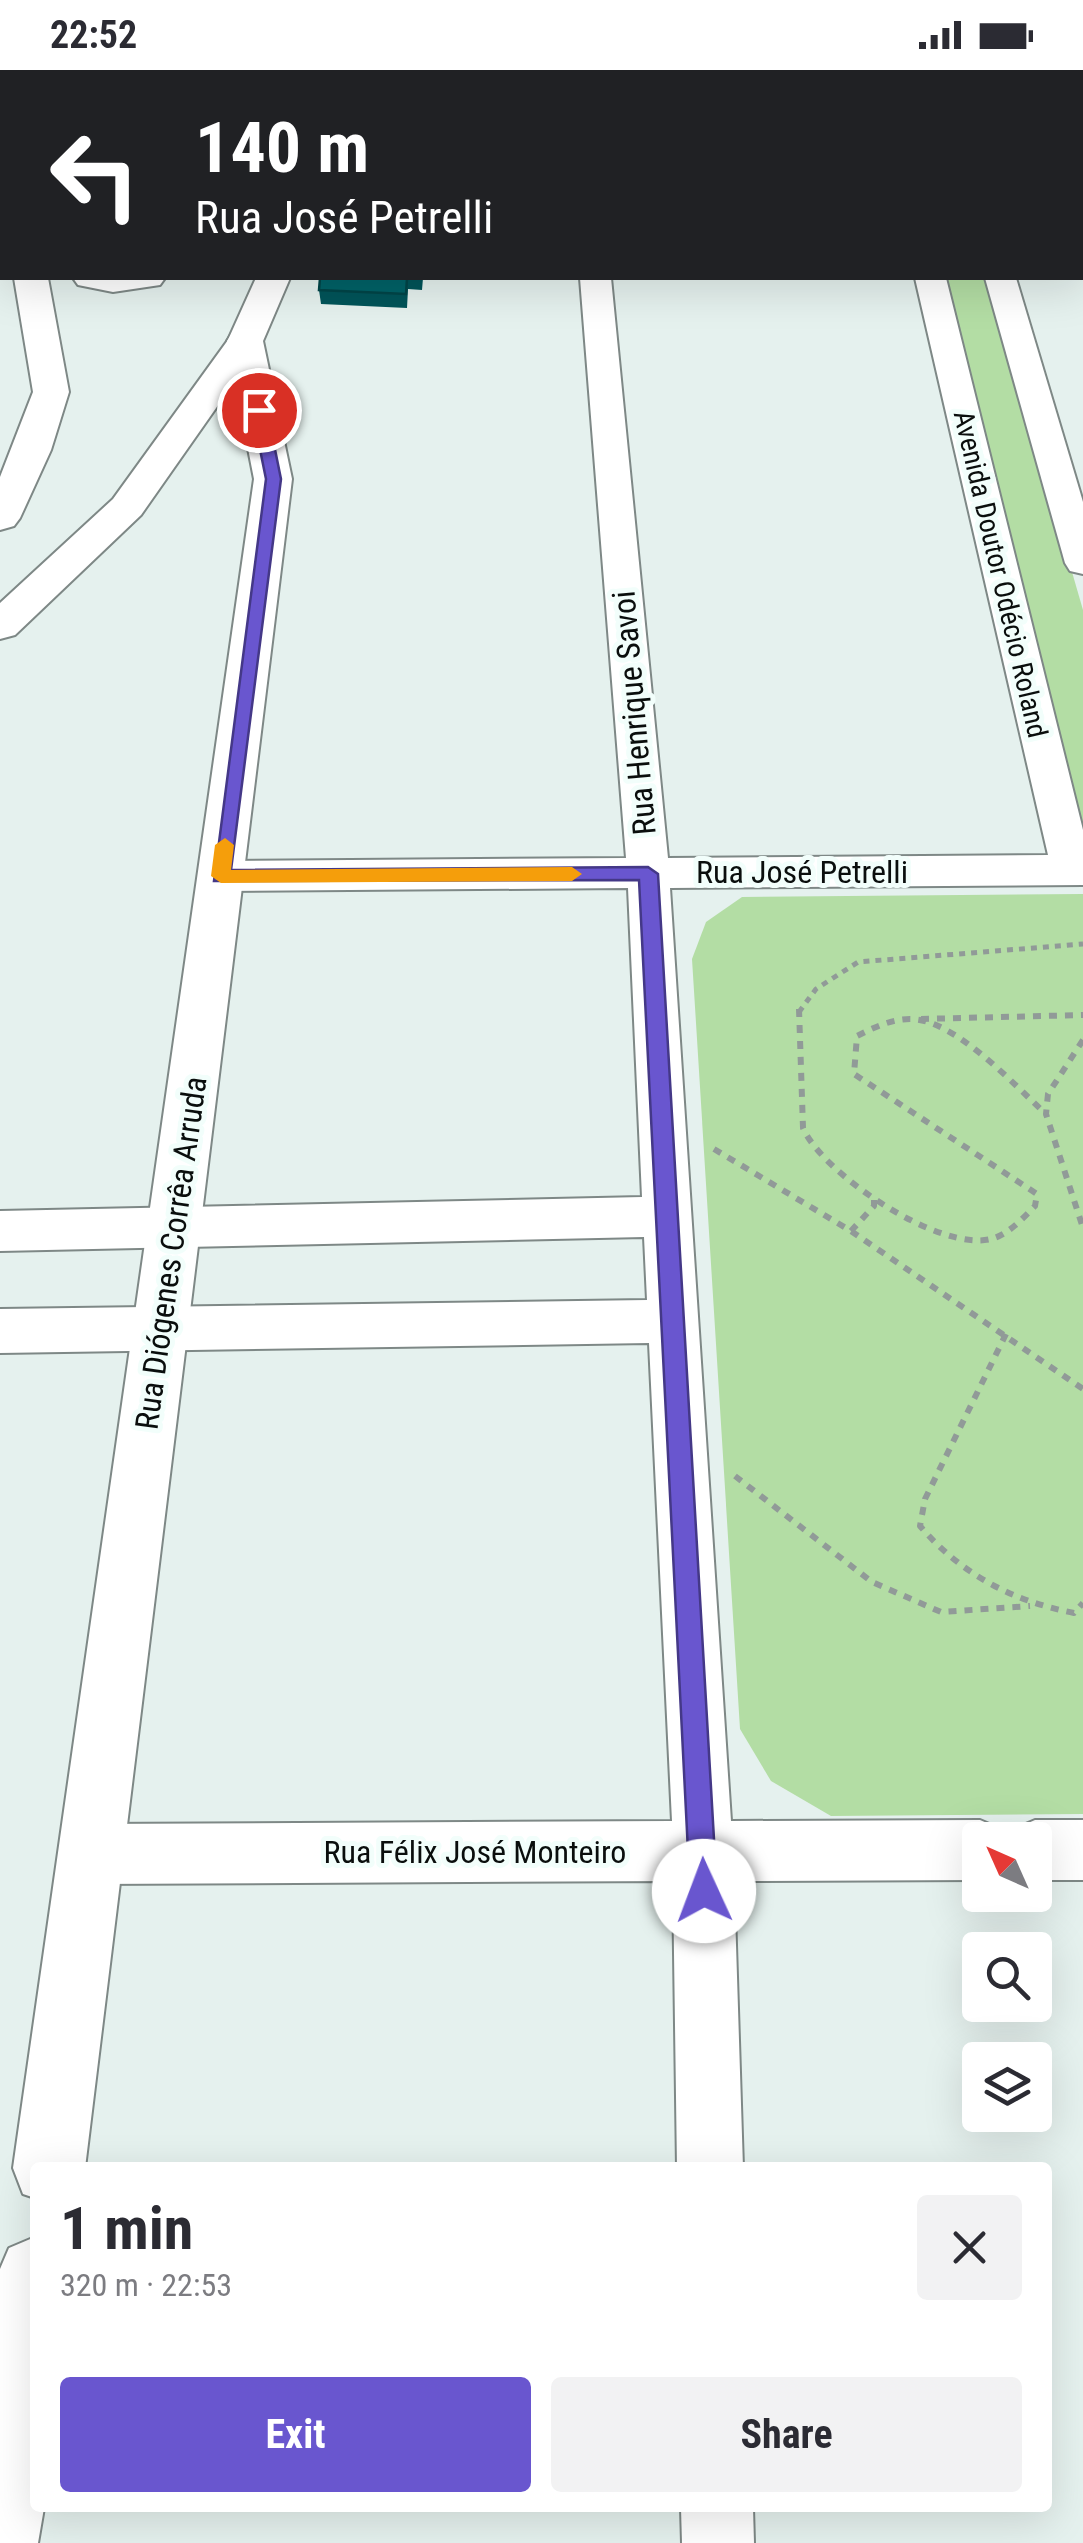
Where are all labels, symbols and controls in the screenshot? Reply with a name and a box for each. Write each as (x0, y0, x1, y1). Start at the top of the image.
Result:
text: 22:52 (50, 13, 137, 57)
text: 140 m (195, 107, 369, 189)
icon: left (30, 110, 160, 240)
text: Rua José Petrelli (195, 191, 493, 244)
pin (217, 368, 302, 453)
icon: arrive (232, 383, 287, 438)
street label: Avenida Doutor Odécio Roland (947, 407, 1054, 741)
street label: Rua Henrique Savoi (604, 589, 664, 837)
street label: Rua José Petrelli (696, 853, 908, 891)
street label: Rua Diógenes Corrêa Arruda (127, 1074, 215, 1432)
north arrow (962, 1822, 1052, 1912)
map controls (962, 1822, 1052, 2132)
street label: Rua Félix José Monteiro (324, 1833, 626, 1871)
position arrow (652, 1839, 756, 1943)
button: search (962, 1932, 1052, 2022)
button: layers (962, 2042, 1052, 2132)
text: 1 min (60, 2193, 193, 2264)
button: close (917, 2195, 1022, 2300)
text: 320 m · 22:53 (60, 2266, 232, 2304)
button: Exit (60, 2377, 531, 2492)
button: Share (551, 2377, 1022, 2492)

